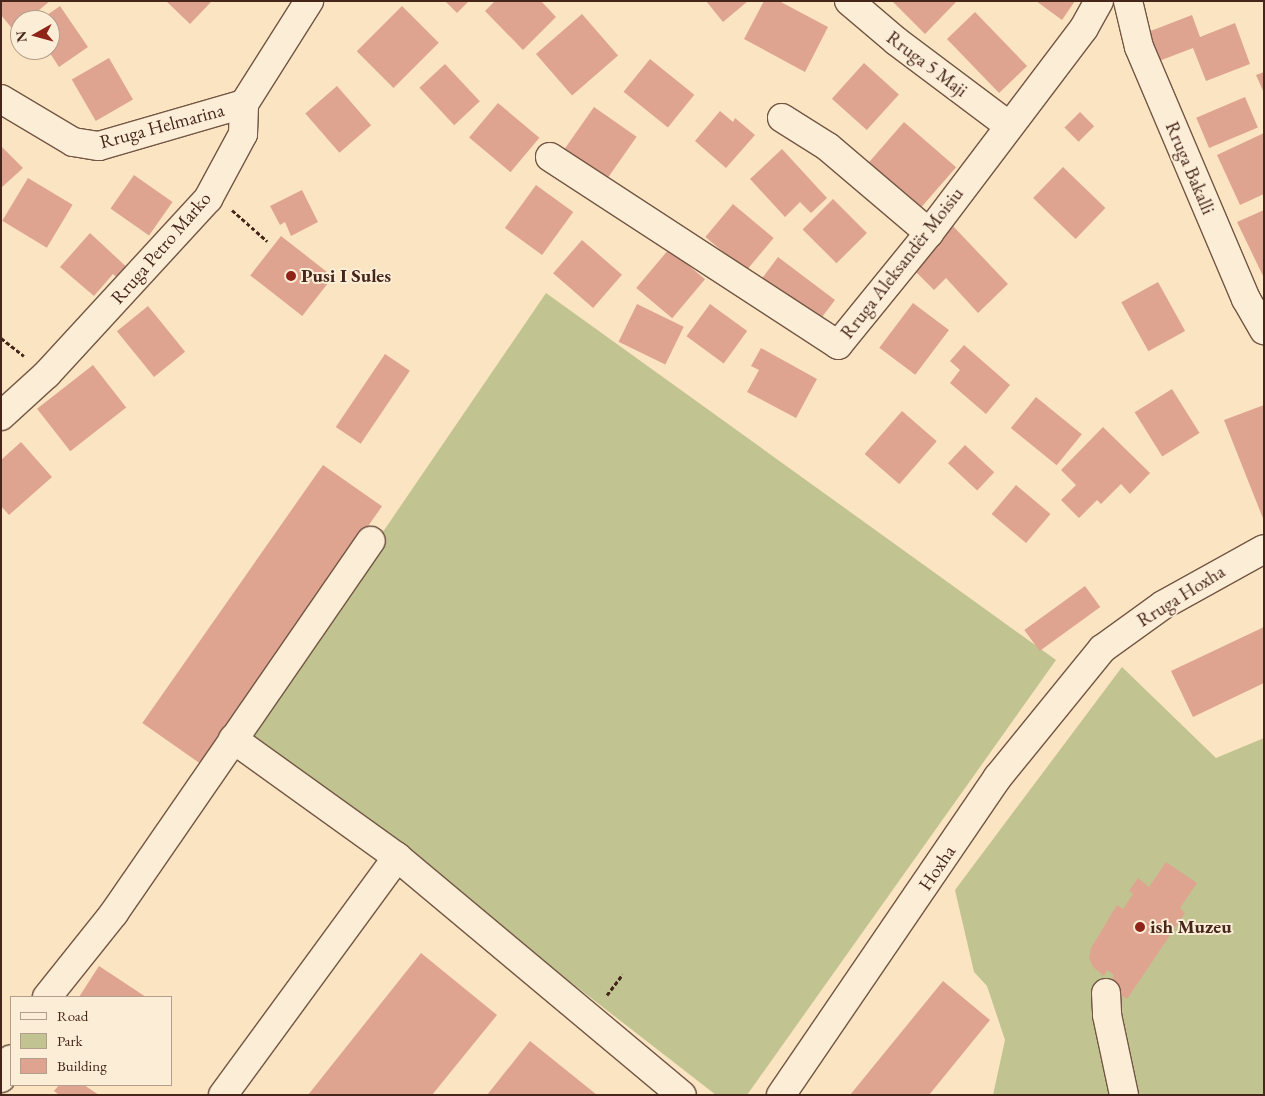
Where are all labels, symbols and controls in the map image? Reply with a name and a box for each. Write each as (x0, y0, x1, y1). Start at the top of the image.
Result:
north arrow (10, 10, 60, 60)
street label: Rruga 5 Maji (882, 26, 972, 102)
text: N (11, 30, 31, 43)
street label: Rruga Helmarina (97, 98, 227, 154)
street label: Rruga Bakalli (1160, 118, 1220, 218)
street label: Rruga Aleksandër Moisiu (836, 183, 968, 343)
street label: Rruga Petro Marko (106, 187, 216, 309)
place label: Pusi I Sules (301, 265, 391, 287)
marker: Pusi I Sules (285, 270, 297, 282)
street label: Rruga Hoxha (1133, 560, 1229, 632)
street label: Hoxha (914, 841, 960, 895)
place label: ish Muzeu (1150, 916, 1232, 938)
marker: ish Muzeu (1134, 921, 1146, 933)
legend (10, 996, 172, 1086)
text: Road (57, 1006, 88, 1025)
text: Park (57, 1031, 83, 1050)
text: Building (57, 1056, 107, 1075)

